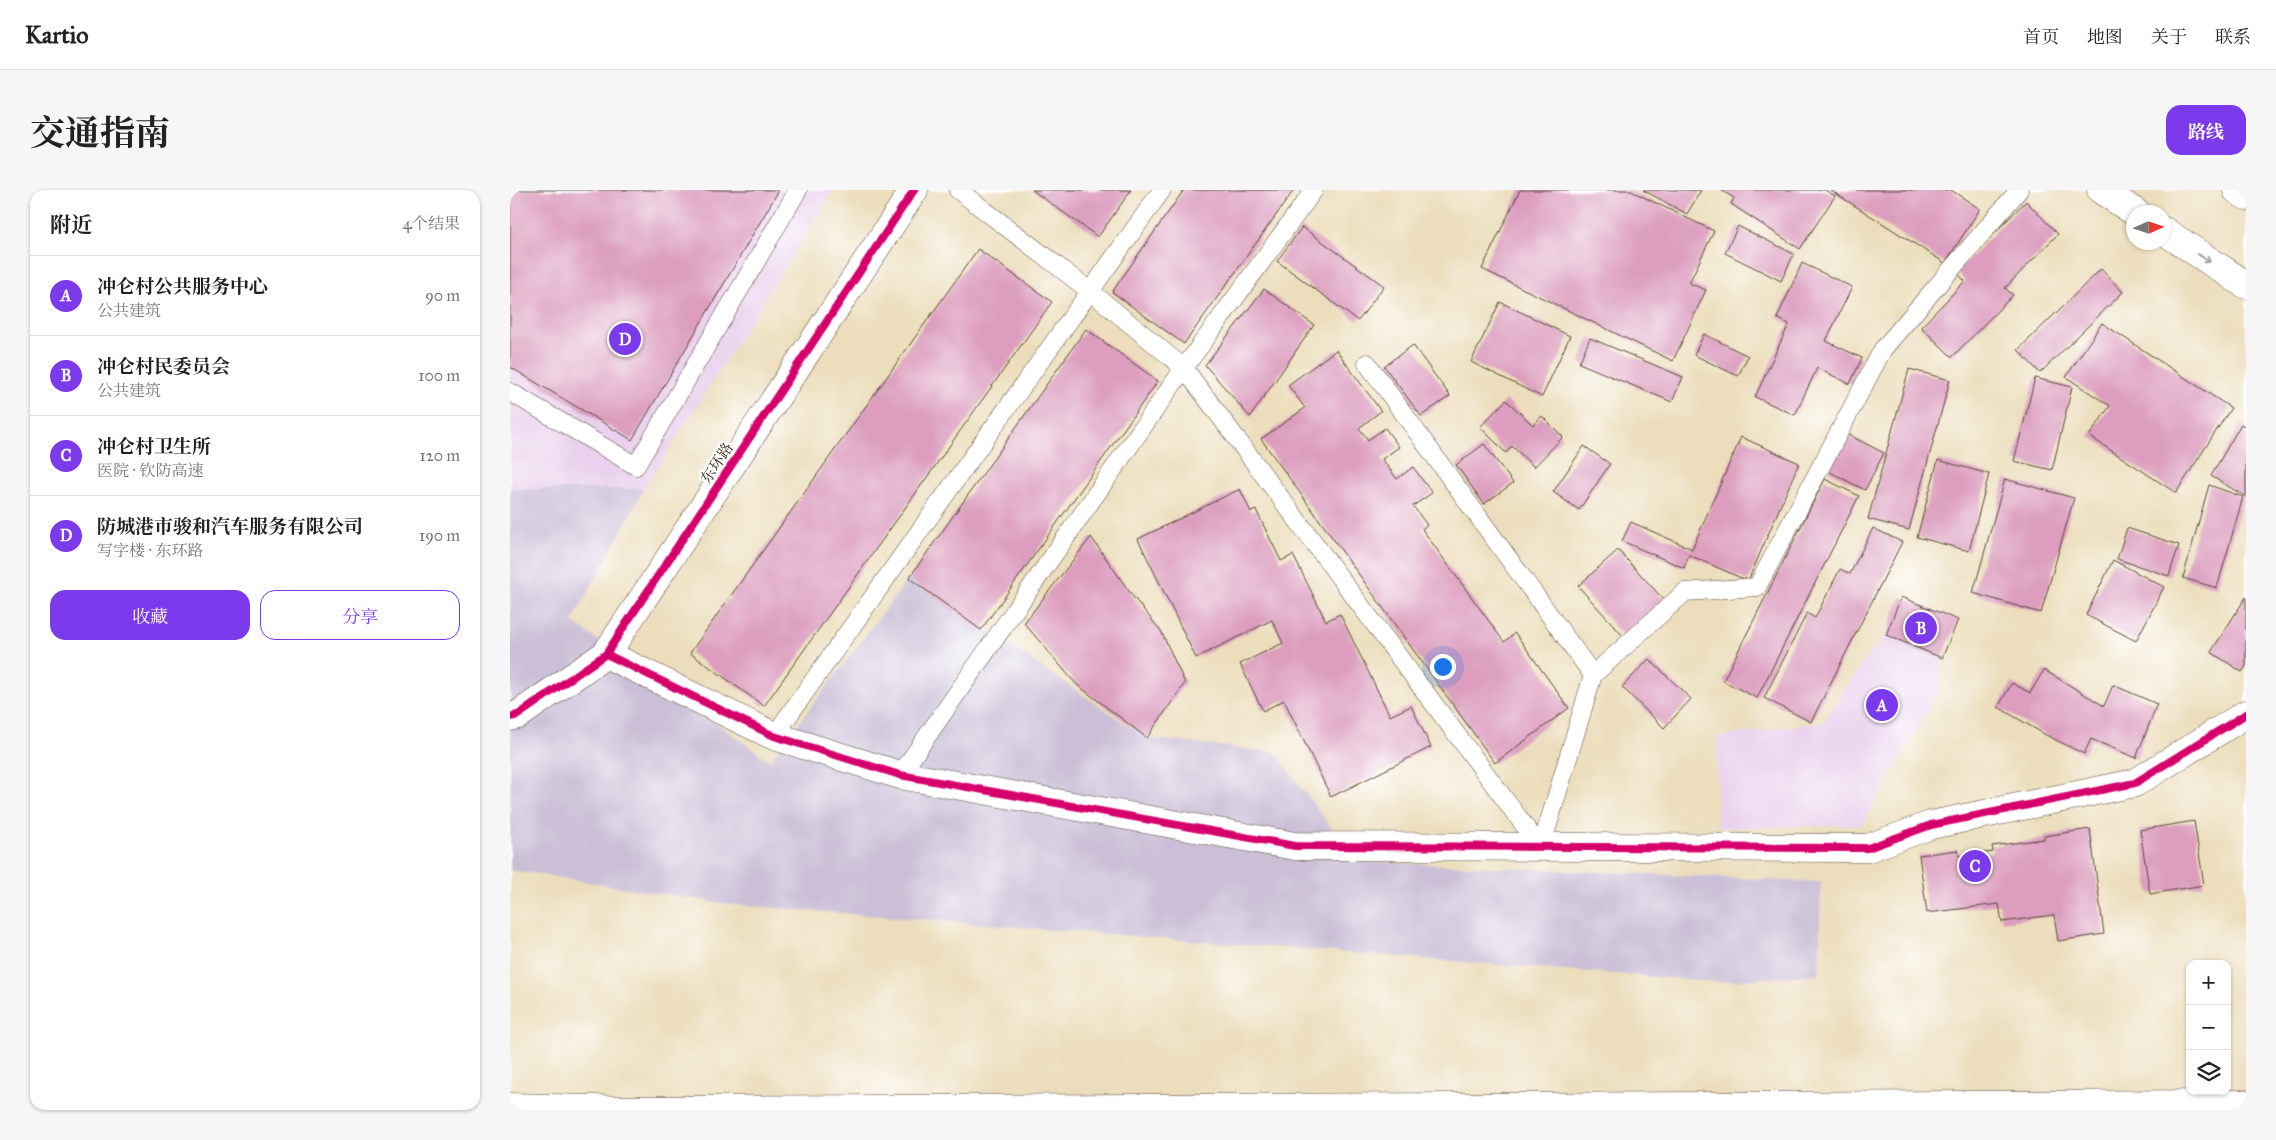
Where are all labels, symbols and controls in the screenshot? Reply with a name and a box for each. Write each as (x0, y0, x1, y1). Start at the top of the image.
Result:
text: Kartio (25, 20, 88, 50)
text: 首页 (2023, 26, 2059, 48)
text: 地图 (2087, 26, 2123, 48)
text: 关于 (2151, 26, 2187, 48)
text: 联系 (2215, 26, 2251, 48)
button: 路线 (2166, 105, 2246, 155)
text: 交通指南 (30, 112, 170, 155)
north arrow (2126, 205, 2171, 250)
text: 附近 (50, 212, 92, 238)
text: 4个结果 (403, 214, 460, 233)
one-way arrow (2197, 253, 2211, 263)
text: 冲仑村公共服务中心 (97, 275, 268, 298)
text: A (61, 286, 71, 305)
text: 90 m (425, 286, 460, 305)
text: 公共建筑 (97, 301, 161, 320)
pin: D (609, 320, 641, 358)
text: 冲仑村民委员会 (97, 355, 230, 378)
text: B (61, 366, 71, 385)
text: 100 m (418, 366, 460, 385)
text: 公共建筑 (97, 381, 161, 400)
text: 冲仑村卫生所 (97, 435, 211, 458)
street label: 东环路 (697, 439, 737, 487)
text: C (61, 446, 71, 465)
text: 120 m (420, 446, 460, 465)
text: 医院 · 钦防高速 (97, 461, 203, 480)
text: 防城港市骏和汽车服务有限公司 (97, 515, 363, 538)
text: D (60, 526, 72, 545)
text: 190 m (419, 526, 460, 545)
text: 写字楼 · 东环路 (97, 541, 203, 560)
button: 收藏 (50, 590, 250, 640)
button: 分享 (260, 590, 460, 640)
pin: B (1905, 609, 1937, 647)
your location (1430, 654, 1456, 680)
pin: A (1866, 686, 1898, 724)
pin: C (1959, 847, 1991, 885)
map controls (2186, 960, 2231, 1095)
button: + (2186, 960, 2231, 1005)
button: − (2186, 1005, 2231, 1050)
button: layers (2186, 1050, 2231, 1095)

